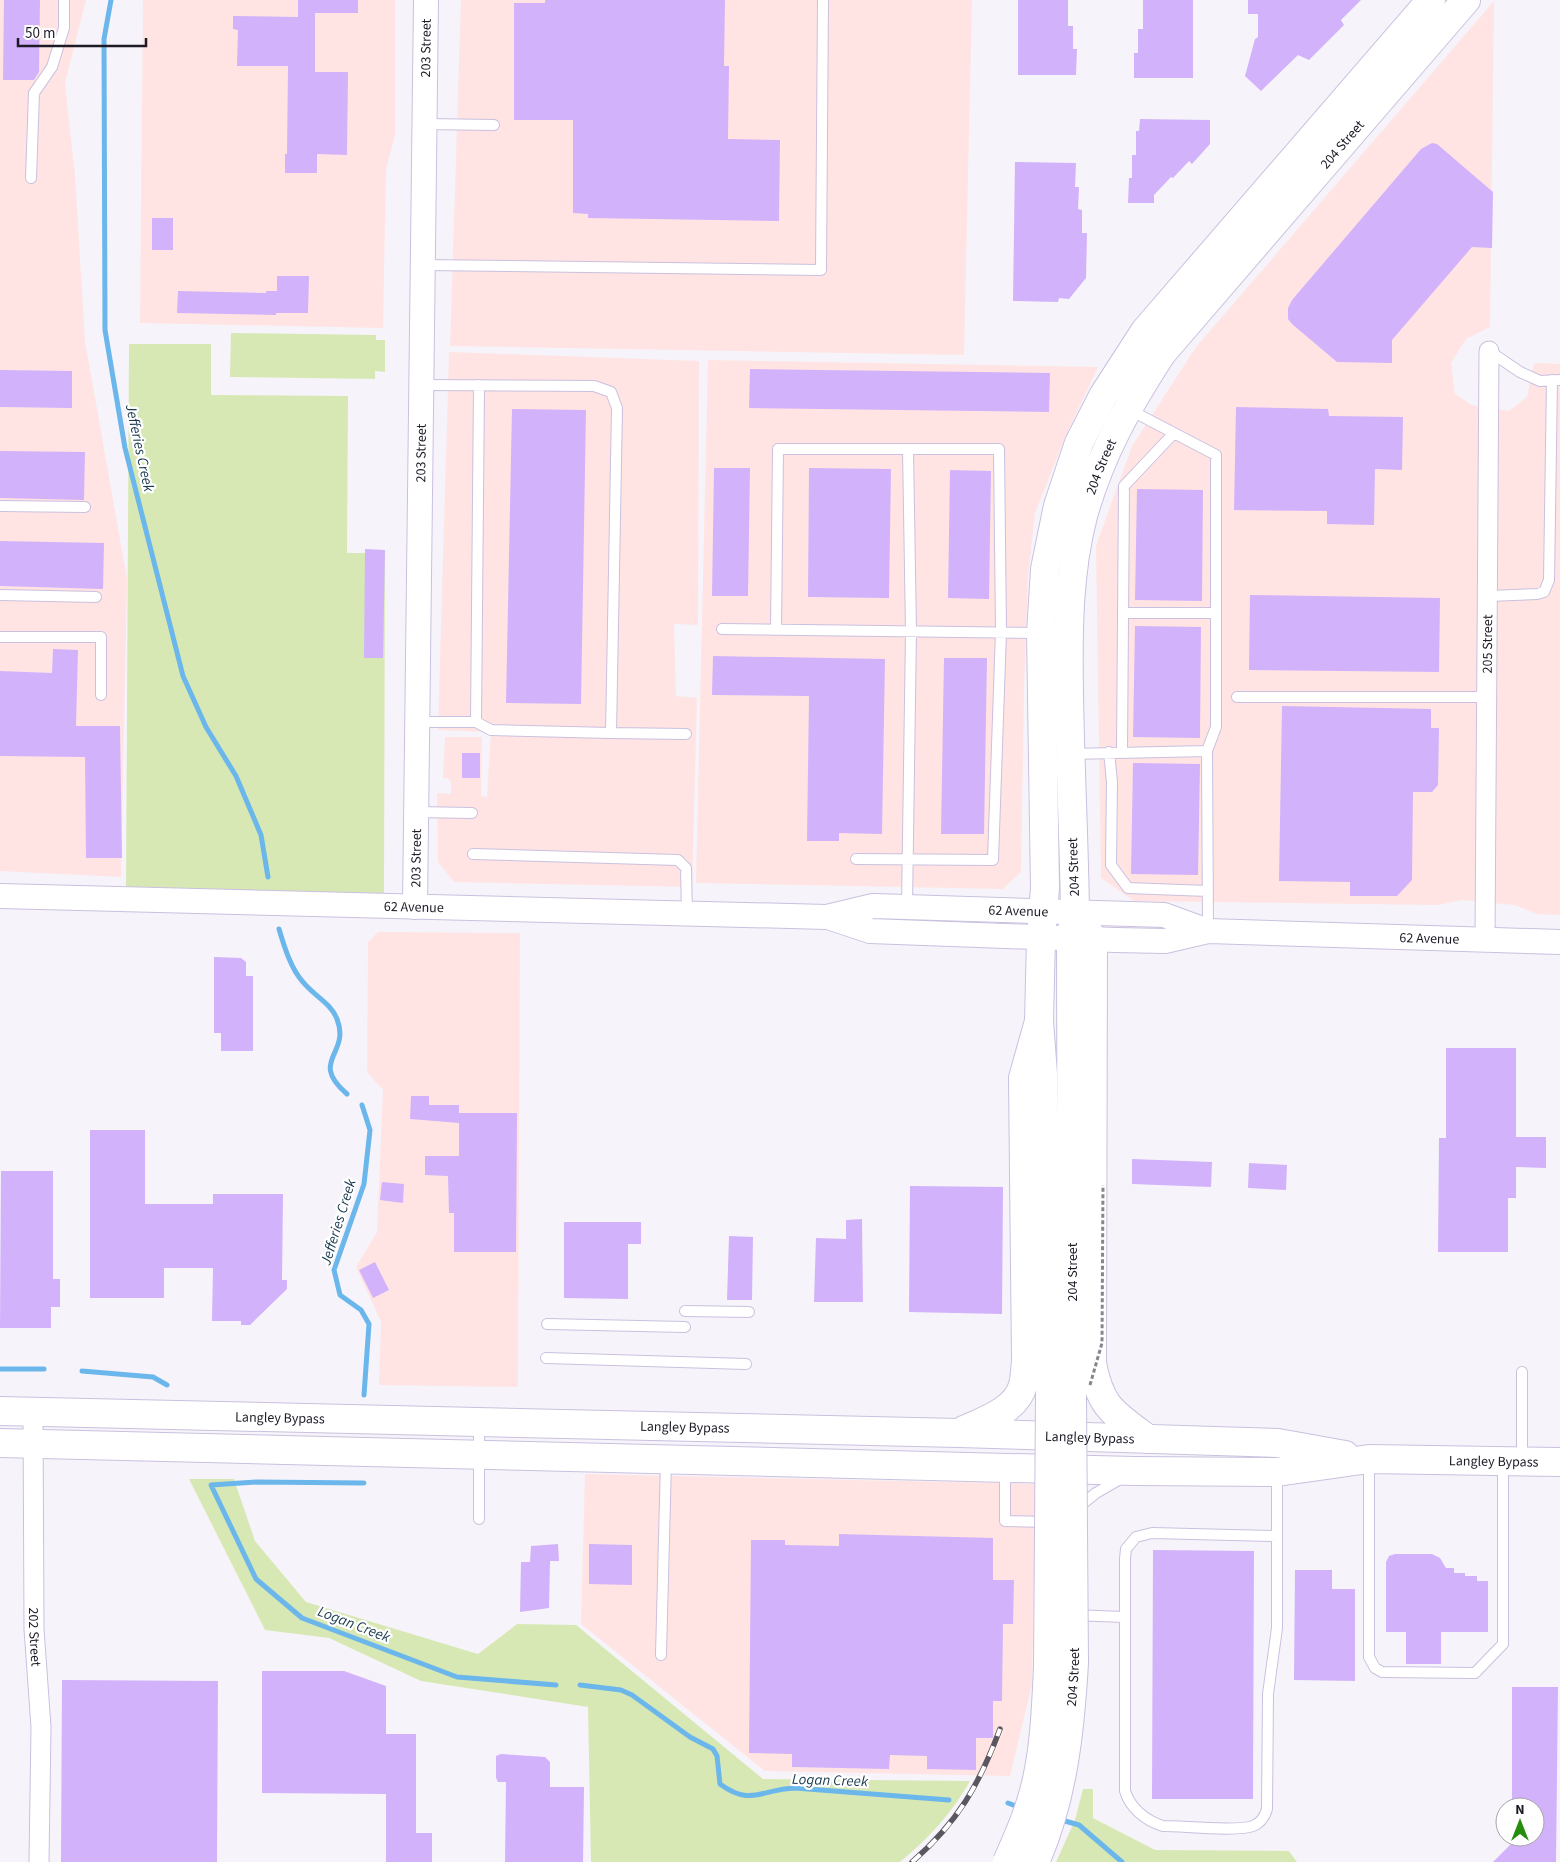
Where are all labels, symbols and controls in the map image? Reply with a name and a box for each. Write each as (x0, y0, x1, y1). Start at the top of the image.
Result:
scale bar (18, 15, 145, 47)
street label: 203 Street (416, 18, 437, 78)
text: 50 m (25, 23, 55, 44)
street label: 204 Street (1316, 116, 1370, 174)
water label: Jefferies Creek (120, 401, 159, 495)
street label: 203 Street (411, 423, 432, 483)
street label: 204 Street (1081, 435, 1122, 497)
street label: 205 Street (1478, 614, 1498, 673)
street label: 203 Street (406, 828, 427, 888)
street label: 204 Street (1063, 837, 1085, 897)
street label: 62 Avenue (384, 897, 444, 918)
street label: 62 Avenue (988, 901, 1049, 922)
street label: 62 Avenue (1399, 928, 1460, 950)
water label: Jefferies Creek (315, 1176, 362, 1269)
street label: 204 Street (1063, 1242, 1083, 1301)
street label: Langley Bypass (235, 1407, 325, 1429)
street label: Langley Bypass (640, 1417, 730, 1439)
street label: Langley Bypass (1045, 1427, 1135, 1449)
street label: Langley Bypass (1449, 1451, 1539, 1473)
water label: Logan Creek (315, 1601, 394, 1648)
street label: 202 Street (23, 1608, 46, 1667)
street label: 204 Street (1062, 1647, 1085, 1707)
water label: Logan Creek (792, 1769, 869, 1792)
north arrow (1495, 1797, 1545, 1847)
text: N (1515, 1800, 1525, 1820)

